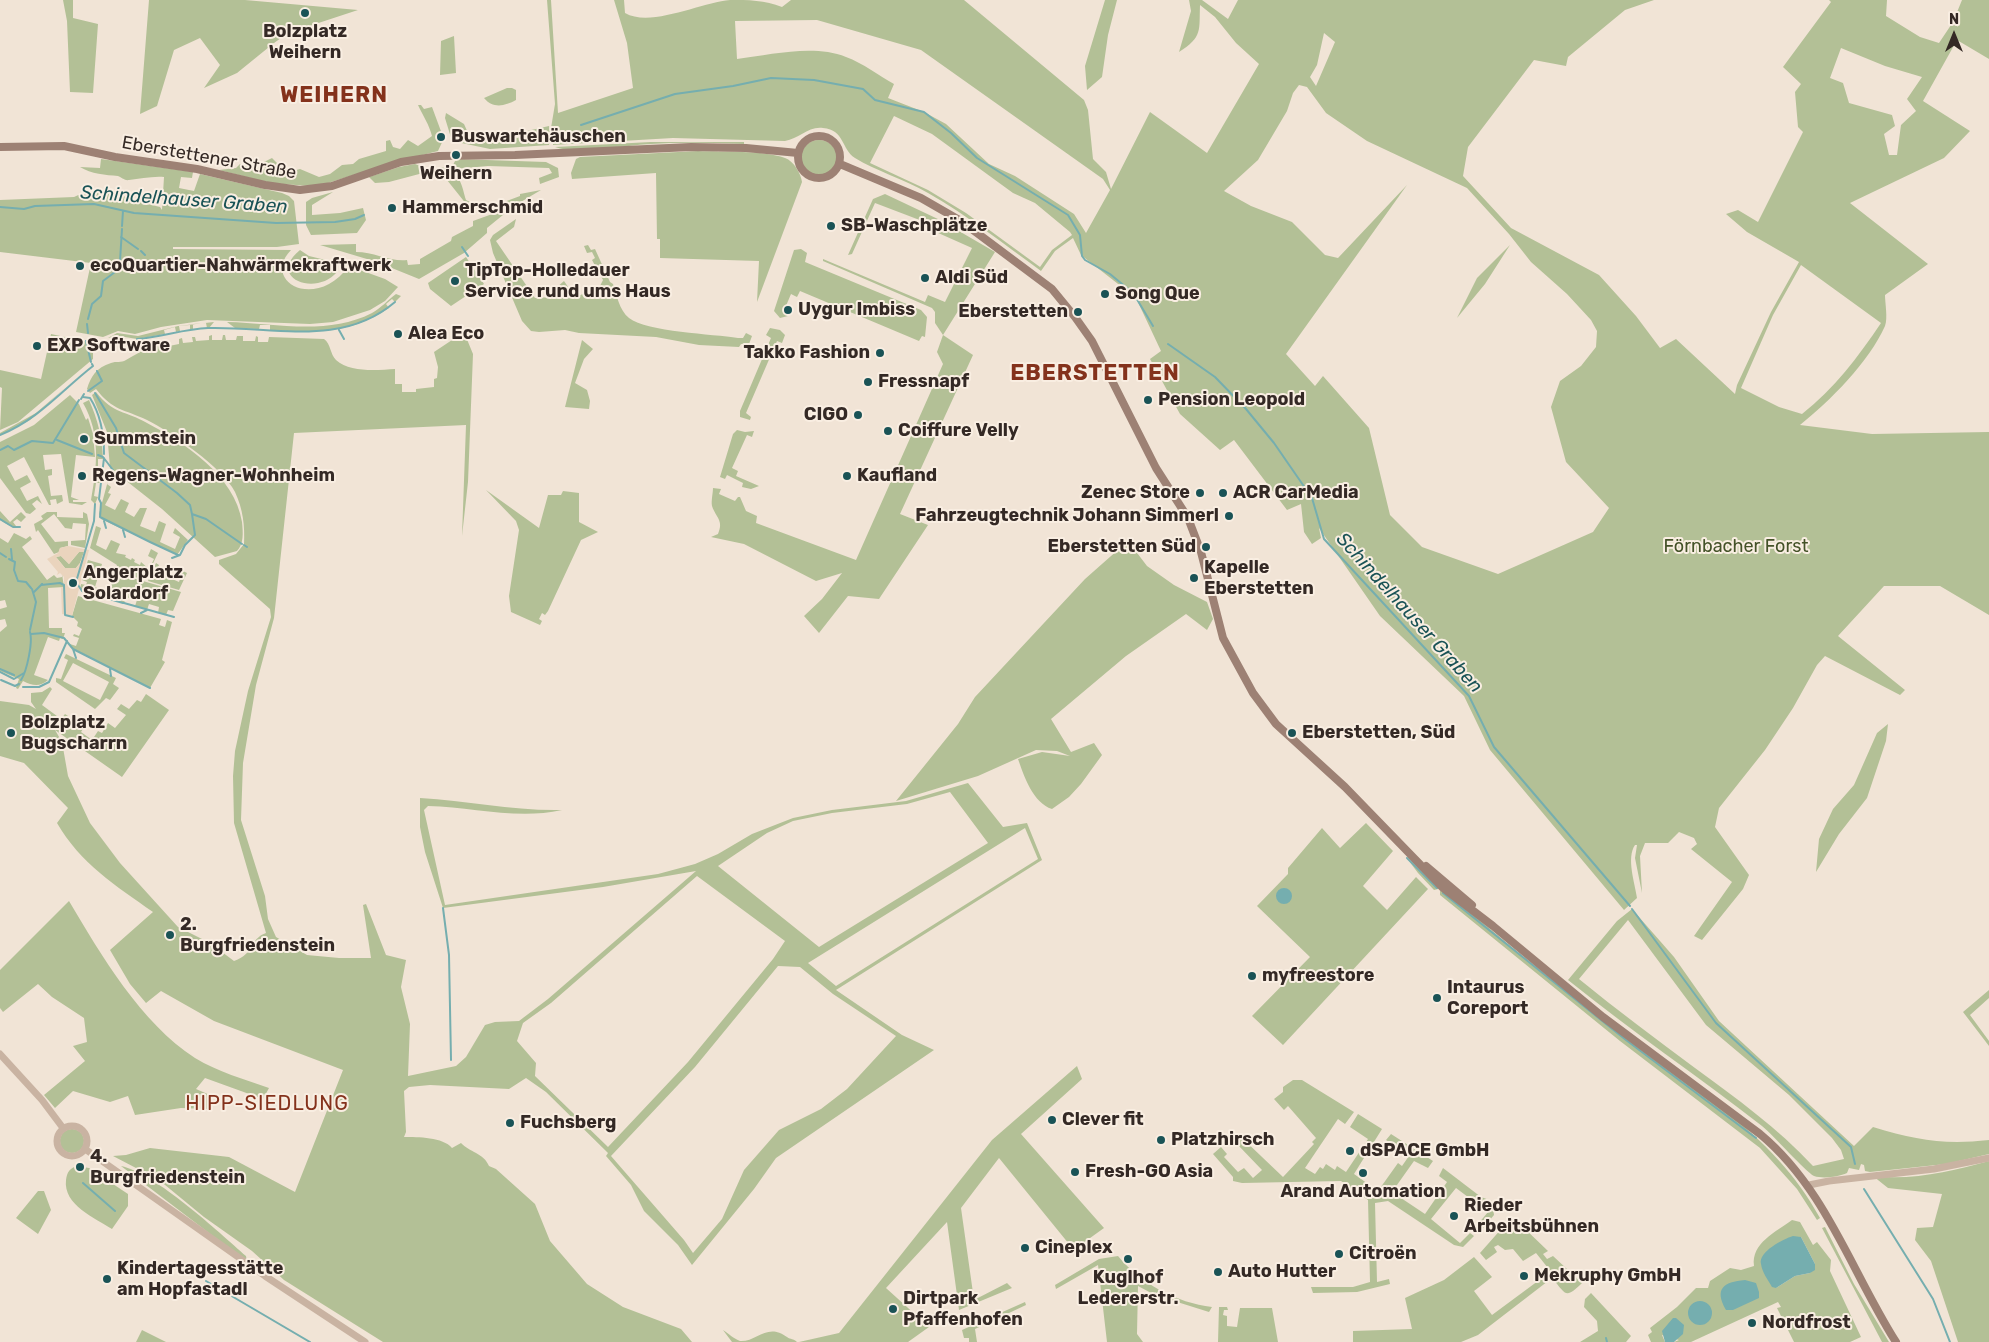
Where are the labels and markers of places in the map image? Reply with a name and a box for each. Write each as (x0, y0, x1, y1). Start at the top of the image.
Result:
marker: Bolzplatz Weihern (299, 7, 311, 19)
place label: Bolzplatz Weihern (263, 21, 347, 64)
place label: Buswartehäuschen (451, 126, 626, 148)
marker: Buswartehäuschen (435, 131, 447, 143)
marker: Weihern (450, 149, 462, 161)
place label: Weihern (420, 163, 492, 185)
place label: Hammerschmid (402, 197, 543, 219)
marker: Hammerschmid (386, 202, 398, 214)
place label: SB-Waschplätze (841, 215, 987, 237)
marker: SB-Waschplätze (825, 220, 837, 232)
place label: ecoQuartier-Nahwärmekraftwerk (90, 255, 392, 277)
marker: ecoQuartier-Nahwärmekraftwerk (74, 260, 86, 272)
place label: TipTop-Holledauer Service rund ums Haus (465, 260, 671, 302)
place label: Aldi Süd (935, 267, 1008, 289)
marker: Aldi Süd (919, 272, 931, 284)
marker: TipTop-Holledauer Service rund ums Haus (449, 275, 461, 287)
place label: Song Que (1115, 283, 1200, 305)
marker: Song Que (1099, 288, 1111, 300)
place label: Uygur Imbiss (798, 299, 915, 321)
place label: Eberstetten (958, 301, 1068, 323)
marker: Uygur Imbiss (782, 304, 794, 316)
marker: Eberstetten (1072, 306, 1084, 318)
place label: Alea Eco (408, 323, 484, 345)
marker: Alea Eco (392, 328, 404, 340)
place label: EXP Software (47, 335, 170, 357)
marker: EXP Software (31, 340, 43, 352)
place label: Takko Fashion (743, 342, 870, 364)
marker: Takko Fashion (874, 347, 886, 359)
place label: Fressnapf (878, 371, 969, 393)
marker: Fressnapf (862, 376, 874, 388)
place label: Pension Leopold (1158, 389, 1305, 411)
marker: Pension Leopold (1142, 394, 1154, 406)
place label: CIGO (804, 404, 848, 426)
marker: CIGO (852, 409, 864, 421)
place label: Coiffure Velly (898, 420, 1019, 442)
marker: Coiffure Velly (882, 425, 894, 437)
place label: Summstein (94, 428, 196, 450)
marker: Summstein (78, 433, 90, 445)
place label: Regens-Wagner-Wohnheim (92, 465, 335, 487)
place label: Kaufland (857, 465, 937, 487)
marker: Regens-Wagner-Wohnheim (76, 470, 88, 482)
marker: Kaufland (841, 470, 853, 482)
place label: Zenec Store (1081, 482, 1190, 504)
place label: ACR CarMedia (1233, 482, 1359, 504)
marker: Zenec Store (1194, 487, 1206, 499)
marker: ACR CarMedia (1217, 487, 1229, 499)
place label: Fahrzeugtechnik Johann Simmerl (915, 505, 1219, 527)
marker: Fahrzeugtechnik Johann Simmerl (1223, 510, 1235, 522)
place label: Eberstetten Süd (1048, 536, 1196, 558)
marker: Eberstetten Süd (1200, 541, 1212, 553)
place label: Kapelle Eberstetten (1204, 557, 1314, 600)
place label: Angerplatz Solardorf (83, 562, 183, 604)
marker: Kapelle Eberstetten (1188, 572, 1200, 584)
marker: Angerplatz Solardorf (67, 577, 79, 589)
place label: Bolzplatz Bugscharrn (21, 712, 127, 754)
place label: Eberstetten, Süd (1302, 722, 1455, 744)
marker: Bolzplatz Bugscharrn (5, 727, 17, 739)
marker: Eberstetten, Süd (1286, 727, 1298, 739)
place label: 2. Burgfriedenstein (180, 914, 335, 956)
marker: 2. Burgfriedenstein (164, 929, 176, 941)
place label: myfreestore (1262, 965, 1374, 987)
marker: myfreestore (1246, 970, 1258, 982)
place label: Intaurus Coreport (1447, 977, 1528, 1020)
marker: Intaurus Coreport (1431, 992, 1443, 1004)
place label: Clever fit (1062, 1109, 1144, 1131)
place label: Fuchsberg (520, 1112, 616, 1134)
marker: Clever fit (1046, 1114, 1058, 1126)
marker: Fuchsberg (504, 1117, 516, 1129)
place label: Platzhirsch (1171, 1129, 1275, 1151)
marker: Platzhirsch (1155, 1134, 1167, 1146)
place label: dSPACE GmbH (1360, 1140, 1489, 1162)
marker: dSPACE GmbH (1344, 1145, 1356, 1157)
place label: 4. Burgfriedenstein (90, 1146, 245, 1188)
marker: 4. Burgfriedenstein (74, 1161, 86, 1173)
place label: Fresh-GO Asia (1085, 1161, 1213, 1183)
marker: Fresh-GO Asia (1069, 1166, 1081, 1178)
marker: Arand Automation (1357, 1167, 1369, 1179)
place label: Arand Automation (1280, 1181, 1446, 1203)
place label: Rieder Arbeitsbühnen (1464, 1195, 1599, 1238)
marker: Rieder Arbeitsbühnen (1448, 1210, 1460, 1222)
place label: Cineplex (1035, 1237, 1113, 1259)
marker: Cineplex (1019, 1242, 1031, 1254)
place label: Citroën (1349, 1243, 1417, 1265)
marker: Citroën (1333, 1248, 1345, 1260)
marker: Kuglhof Ledererstr. (1122, 1253, 1134, 1265)
place label: Kindertagesstätte am Hopfastadl (117, 1258, 283, 1300)
place label: Auto Hutter (1228, 1261, 1336, 1283)
place label: Mekruphy GmbH (1534, 1265, 1681, 1287)
marker: Auto Hutter (1212, 1266, 1224, 1278)
place label: Kuglhof Ledererstr. (1078, 1267, 1178, 1310)
marker: Mekruphy GmbH (1518, 1270, 1530, 1282)
marker: Kindertagesstätte am Hopfastadl (101, 1273, 113, 1285)
place label: Dirtpark Pfaffenhofen (903, 1288, 1023, 1330)
marker: Dirtpark Pfaffenhofen (887, 1303, 899, 1315)
place label: Nordfrost (1762, 1312, 1851, 1334)
marker: Nordfrost (1746, 1317, 1758, 1329)

